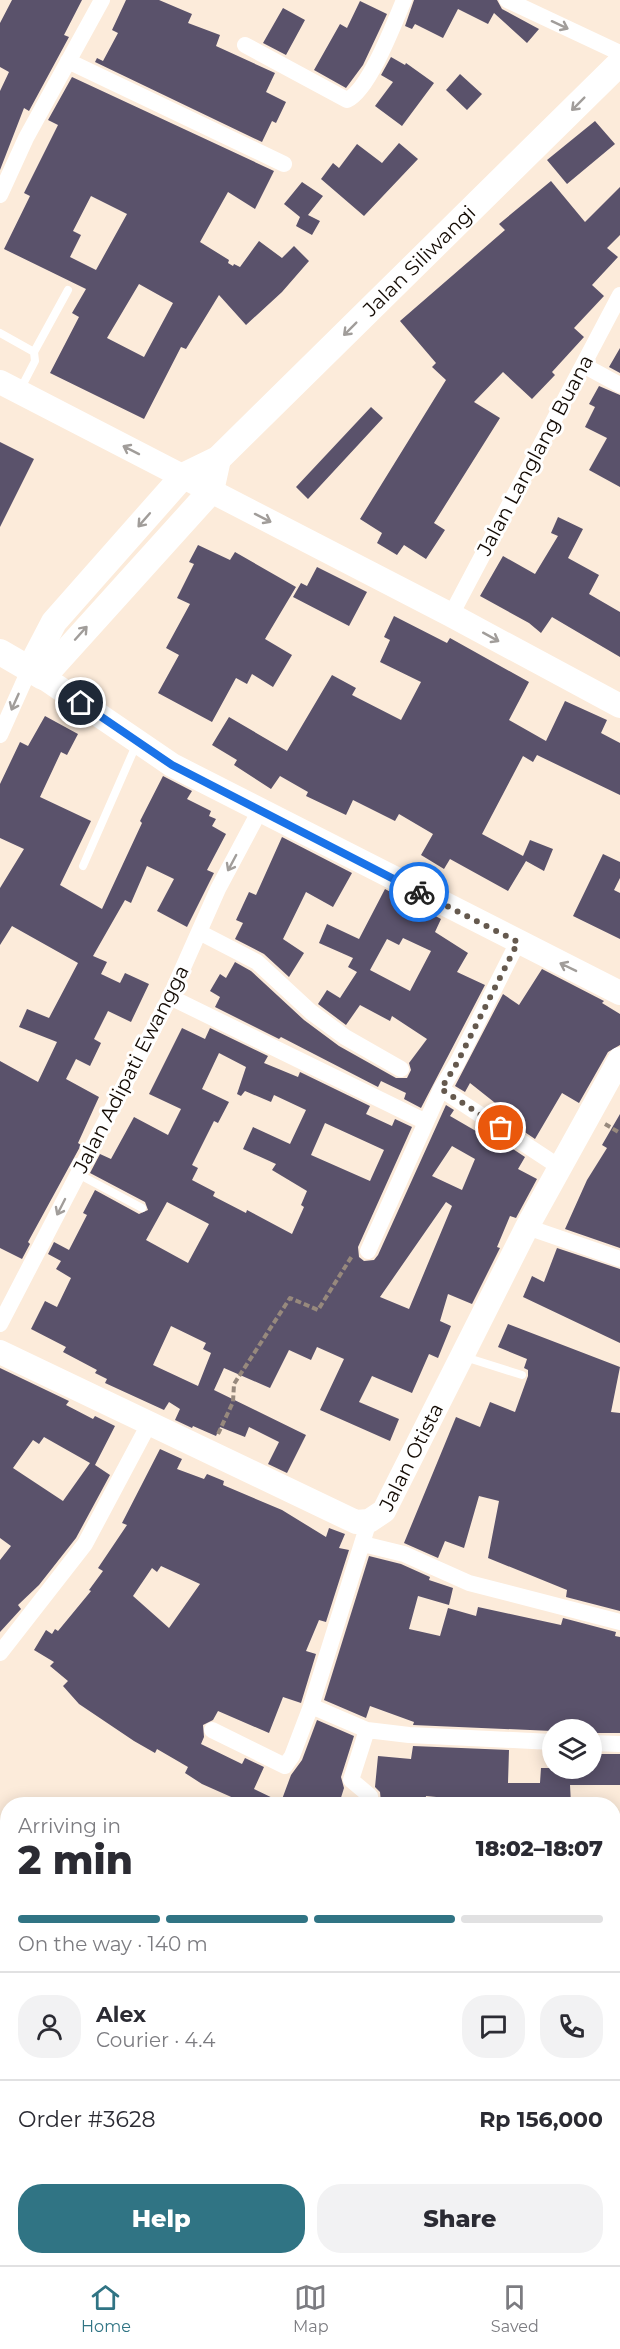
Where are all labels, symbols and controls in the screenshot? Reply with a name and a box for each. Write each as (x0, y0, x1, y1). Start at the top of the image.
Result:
one-way arrow (551, 19, 569, 31)
one-way arrow (571, 97, 586, 111)
street label: Jalan Siliwangi (357, 200, 480, 322)
one-way arrow (342, 322, 357, 336)
street label: Jalan Langlang Buana (471, 351, 598, 560)
one-way arrow (122, 443, 140, 455)
one-way arrow (137, 512, 151, 527)
one-way arrow (253, 513, 271, 524)
one-way arrow (74, 626, 88, 641)
one-way arrow (482, 632, 499, 644)
pin (55, 677, 106, 728)
icon: home (64, 686, 97, 719)
one-way arrow (9, 692, 20, 710)
one-way arrow (226, 854, 238, 871)
courier (389, 862, 449, 922)
icon: bike (403, 876, 436, 909)
one-way arrow (559, 960, 577, 972)
street label: Jalan Adipati Ewangga (68, 961, 194, 1178)
pin (475, 1102, 526, 1153)
icon: bag (484, 1111, 517, 1144)
one-way arrow (55, 1198, 67, 1215)
street label: Jalan Otista (374, 1399, 448, 1516)
map controls (542, 1719, 602, 1779)
button: layers (542, 1719, 602, 1779)
text: Arriving in (18, 1814, 121, 1838)
text: 18:02–18:07 (476, 1835, 603, 1862)
text: 2 min (18, 1836, 133, 1884)
text: On the way · 140 m (18, 1932, 208, 1956)
button: person (18, 1995, 81, 2058)
button: chat (462, 1995, 525, 2058)
button: phone (540, 1995, 603, 2058)
text: Alex (96, 2001, 146, 2028)
text: Courier · 4.4 (96, 2028, 215, 2052)
text: Order #3628 (18, 2106, 155, 2133)
text: Rp 156,000 (479, 2106, 603, 2133)
button: Help (18, 2184, 305, 2253)
button: Share (317, 2184, 603, 2253)
tab: Home (81, 2281, 131, 2336)
tab: Map (293, 2281, 329, 2336)
tab: Saved (491, 2281, 539, 2336)

